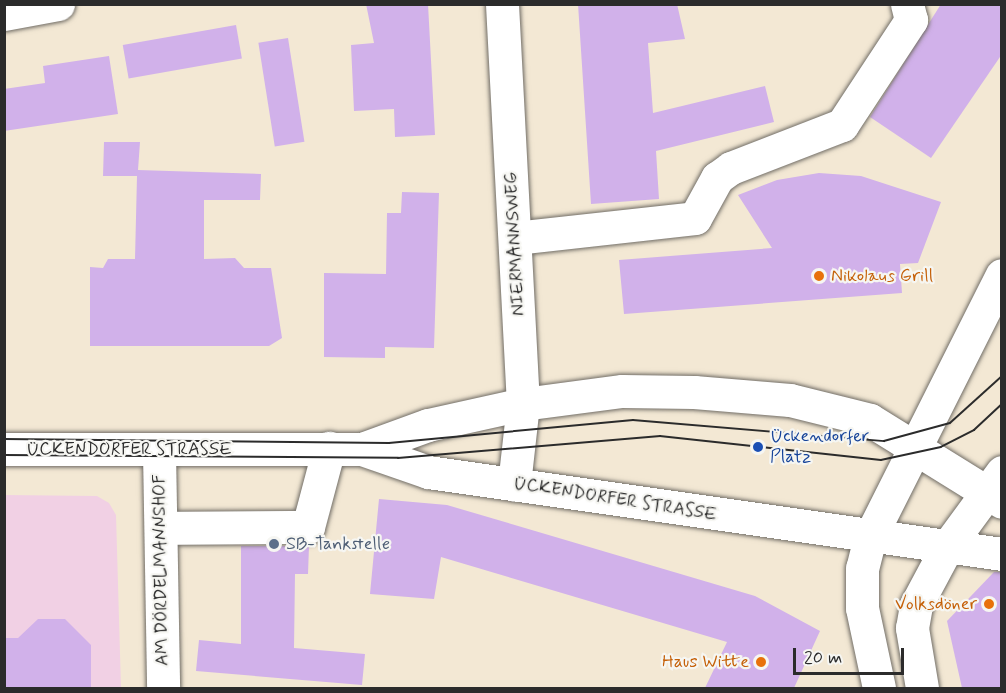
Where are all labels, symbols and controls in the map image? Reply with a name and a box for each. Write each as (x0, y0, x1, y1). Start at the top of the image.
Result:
street label: NIERMANNSWEG (500, 171, 530, 317)
place label: Nikolaus Grill (831, 265, 931, 287)
marker: Nikolaus Grill (812, 269, 826, 283)
place label: Ückendorfer Platz (770, 426, 869, 468)
street label: ÜCKENDORFER STRASSE (25, 438, 233, 460)
marker: Ückendorfer Platz (751, 440, 765, 454)
street label: ÜCKENDORFER STRASSE (511, 472, 719, 526)
street label: AM DÖRDELMANNSHOF (149, 474, 173, 666)
place label: SB-Tankstelle (286, 533, 390, 555)
marker: SB-Tankstelle (267, 537, 281, 551)
place label: Volksdöner (895, 593, 977, 615)
marker: Volksdöner (982, 597, 996, 611)
scale bar (796, 636, 907, 674)
text: 20 m (804, 646, 842, 670)
place label: Haus Witte (661, 651, 749, 673)
marker: Haus Witte (754, 655, 768, 669)

